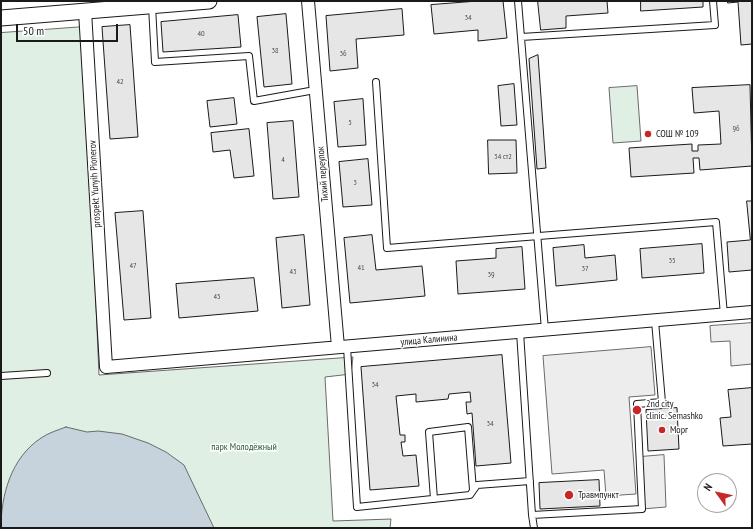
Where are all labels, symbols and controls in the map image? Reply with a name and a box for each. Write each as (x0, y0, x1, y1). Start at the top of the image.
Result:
house number: 34 (464, 13, 472, 23)
scale bar (18, 16, 120, 42)
text: 50 m (23, 23, 44, 38)
house number: 40 (197, 29, 205, 39)
house number: 38 (271, 46, 279, 56)
house number: 36 (339, 49, 347, 59)
house number: 42 (116, 77, 124, 87)
house number: 5 (348, 118, 352, 128)
house number: 96 (732, 124, 740, 134)
place label: СОШ № 109 (656, 128, 699, 140)
marker: СОШ № 109 (643, 129, 653, 139)
street label: prospekt Yunyih Pionerov (87, 140, 103, 228)
street label: Тихий переулок (315, 146, 331, 202)
house number: 34 ст2 (494, 152, 512, 162)
house number: 4 (281, 155, 285, 165)
house number: 3 (353, 178, 357, 188)
house number: 35 (668, 256, 676, 266)
house number: 47 (129, 261, 137, 271)
house number: 41 (357, 263, 365, 273)
house number: 37 (581, 264, 589, 274)
house number: 43 (289, 267, 297, 277)
house number: 39 (487, 270, 495, 280)
house number: 45 (213, 292, 221, 302)
street label: улица Калинина (400, 332, 458, 348)
house number: 34 (371, 380, 379, 390)
place label: 2nd city clinic. Semashko (646, 398, 703, 422)
marker: 2nd city clinic. Semashko (631, 404, 643, 416)
house number: 34 (486, 419, 494, 429)
place label: Морг (670, 424, 688, 436)
marker: Морг (657, 425, 667, 435)
park label: парк Молодёжный (211, 441, 277, 453)
north arrow (697, 473, 737, 513)
text: N (700, 481, 715, 493)
marker: Травмпункт (563, 489, 575, 501)
place label: Травмпункт (578, 489, 619, 501)

